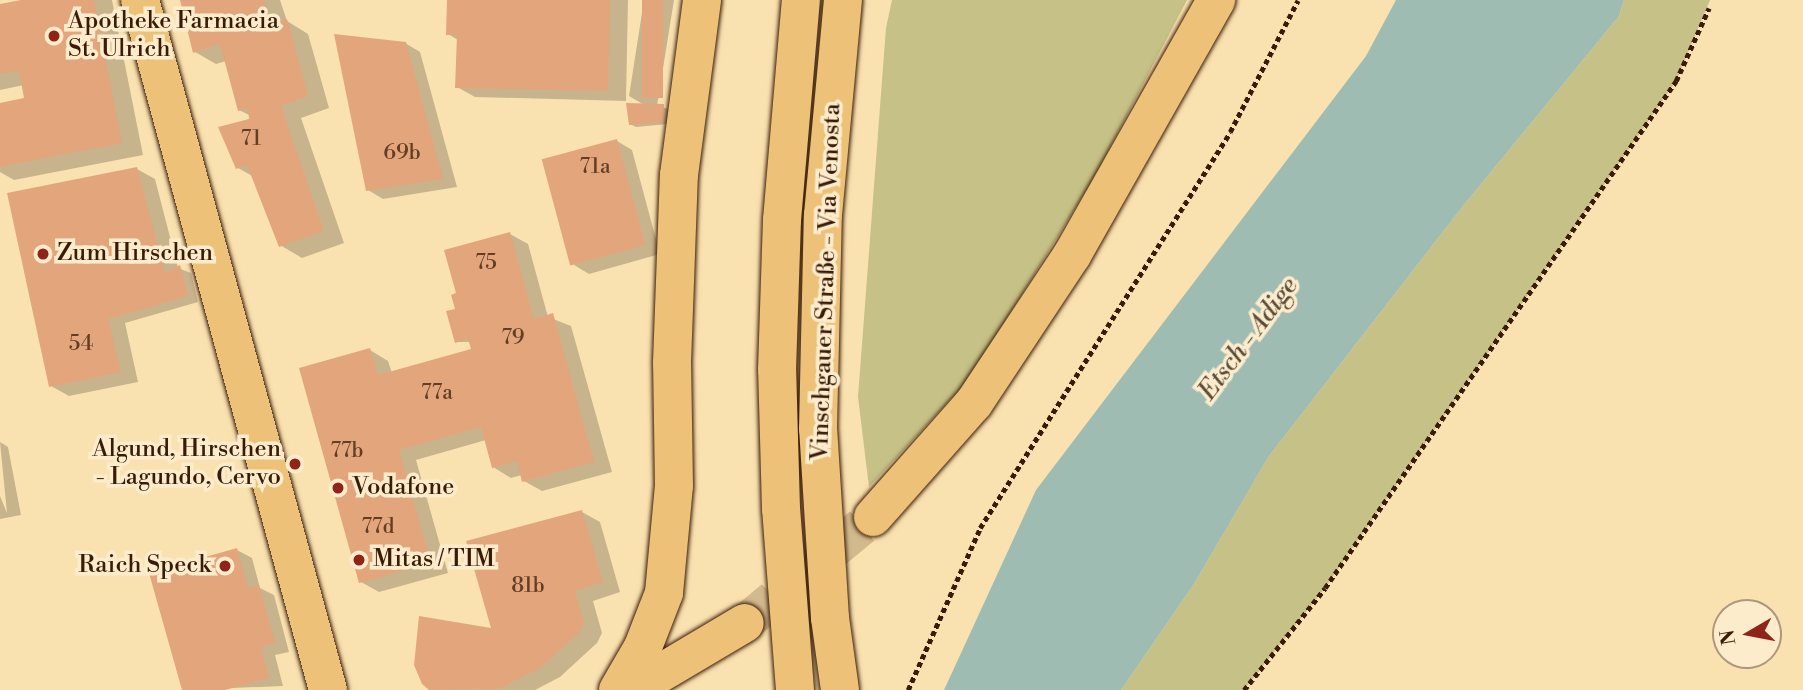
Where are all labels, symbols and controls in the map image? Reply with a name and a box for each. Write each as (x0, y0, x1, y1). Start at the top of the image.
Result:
place label: Apotheke Farmacia St. Ulrich (68, 8, 279, 64)
marker: Apotheke Farmacia St. Ulrich (46, 28, 62, 44)
street label: Vinschgauer Straße - Via Venosta (806, 103, 848, 461)
house number: 71 (241, 126, 261, 152)
house number: 69b (383, 140, 421, 166)
house number: 71a (579, 154, 611, 180)
place label: Zum Hirschen (57, 240, 213, 268)
marker: Zum Hirschen (35, 246, 51, 262)
house number: 75 (475, 250, 497, 276)
water label: Etsch - Adige (1193, 272, 1305, 406)
house number: 79 (502, 325, 524, 351)
house number: 54 (69, 331, 93, 357)
house number: 77a (421, 380, 453, 406)
place label: Algund, Hirschen - Lagundo, Cervo (92, 436, 281, 492)
house number: 77b (330, 438, 364, 464)
marker: Algund, Hirschen - Lagundo, Cervo (287, 456, 303, 472)
place label: Vodafone (352, 474, 454, 502)
marker: Vodafone (330, 480, 346, 496)
house number: 77d (361, 514, 395, 540)
place label: Mitas / TIM (373, 546, 495, 574)
place label: Raich Speck (78, 552, 211, 580)
marker: Mitas / TIM (351, 552, 367, 568)
marker: Raich Speck (217, 558, 233, 574)
house number: 81b (511, 573, 545, 599)
north arrow (1712, 599, 1782, 669)
text: N (1715, 628, 1741, 647)

